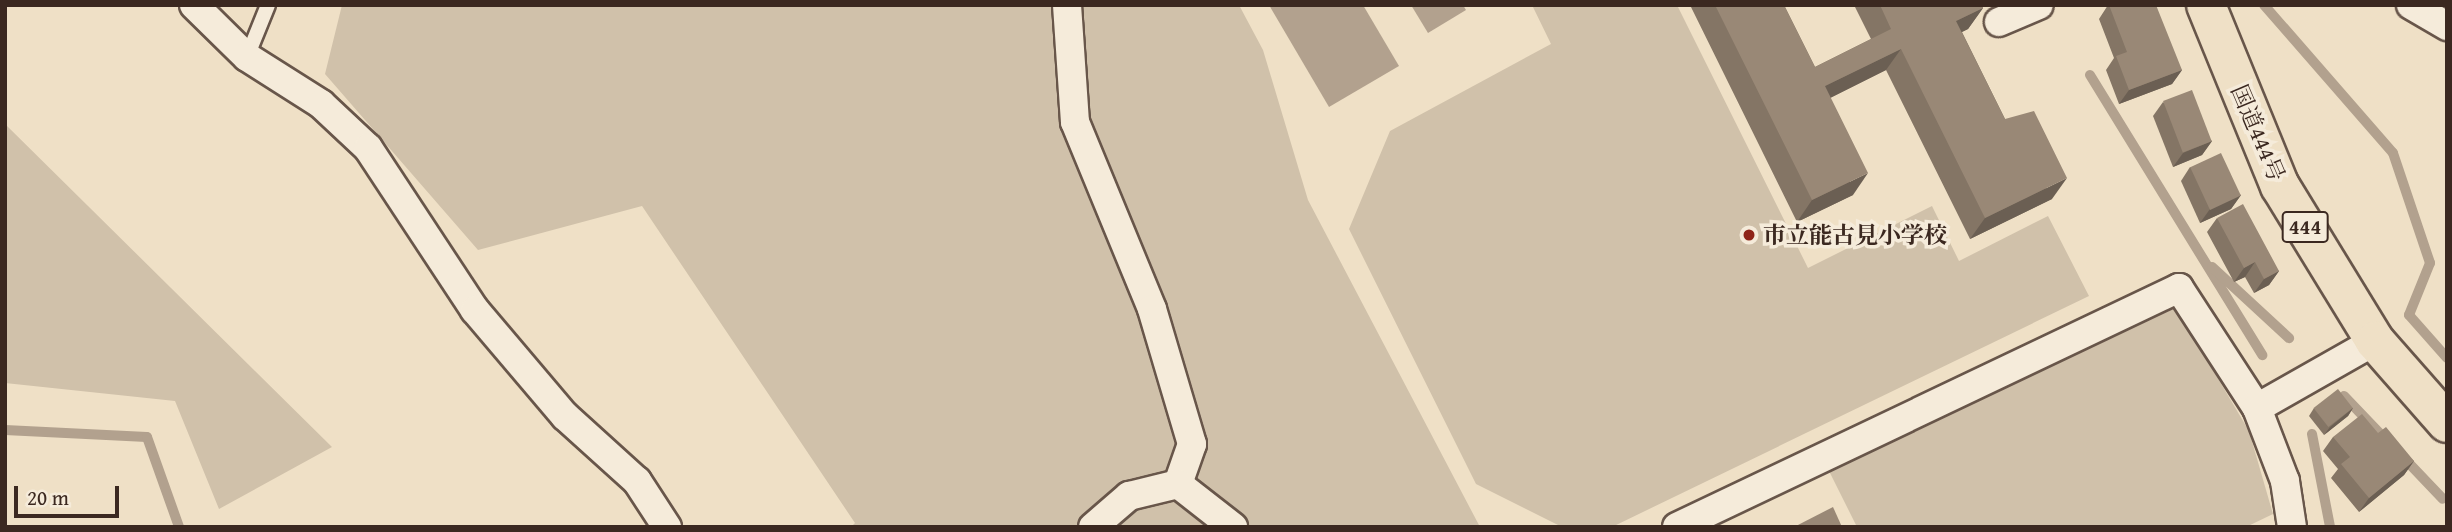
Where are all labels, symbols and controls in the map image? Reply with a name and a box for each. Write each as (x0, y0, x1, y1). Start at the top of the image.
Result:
street label: 国道444号 (2225, 81, 2291, 185)
road number: 444 (2280, 210, 2330, 244)
place label: 市立能古見小学校 (1763, 221, 1947, 249)
marker: 市立能古見小学校 (1741, 227, 1757, 243)
scale bar (18, 472, 122, 516)
text: 20 m (27, 482, 69, 513)

